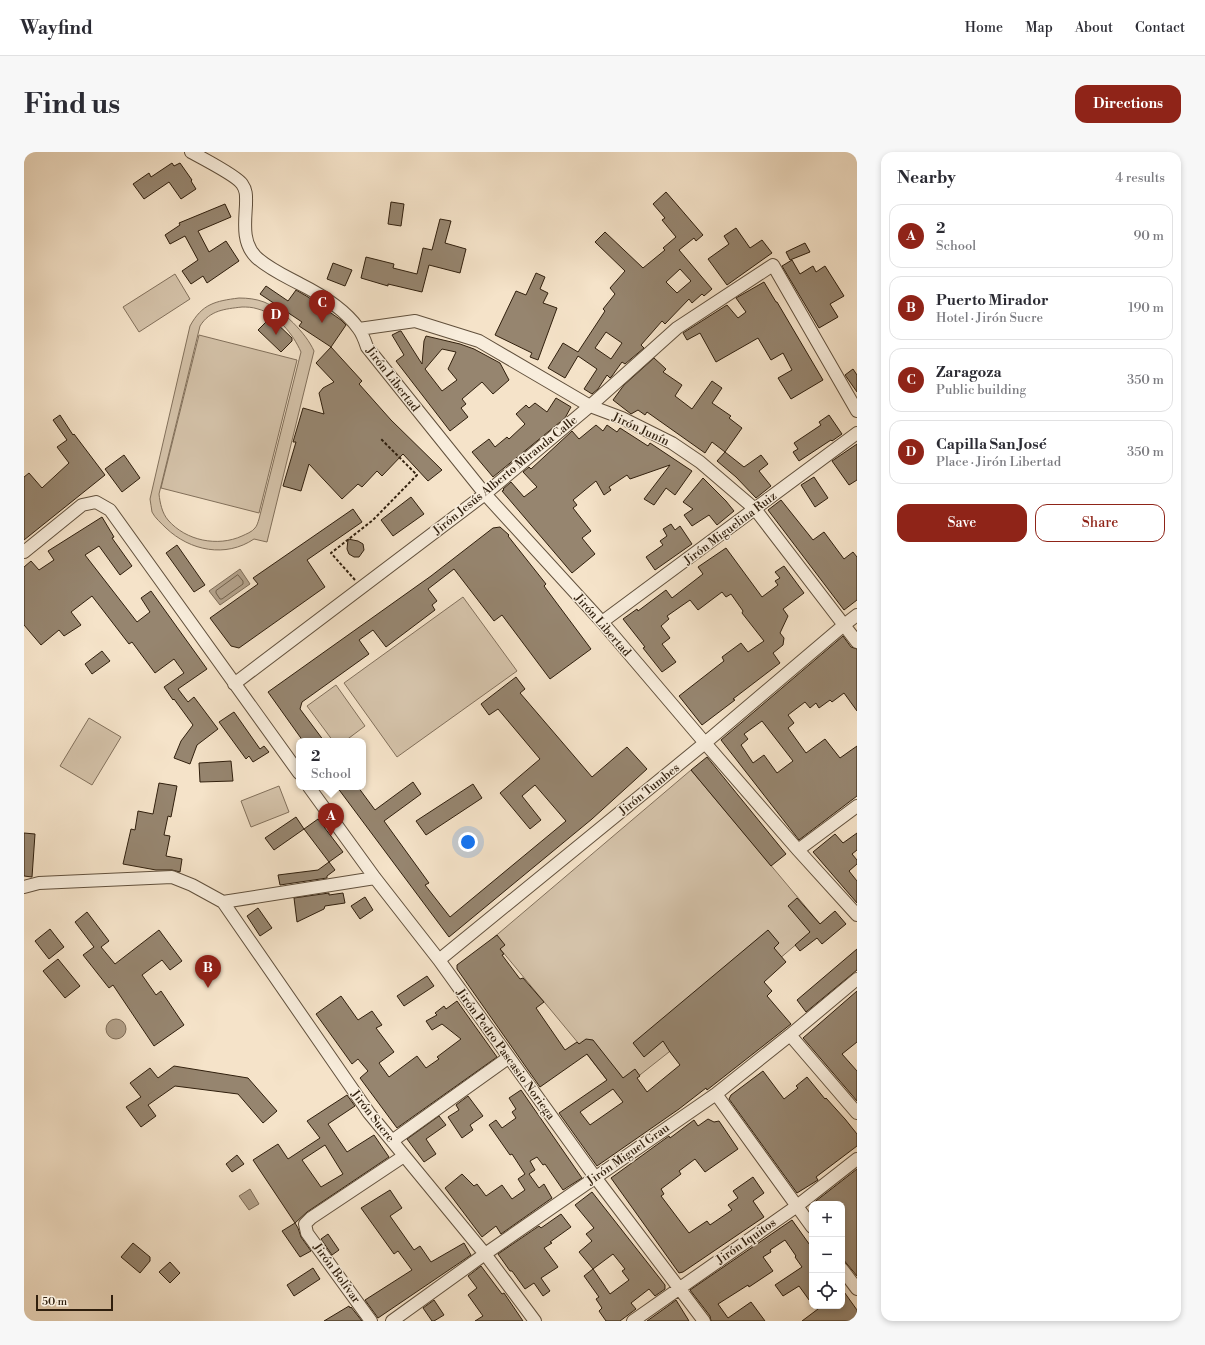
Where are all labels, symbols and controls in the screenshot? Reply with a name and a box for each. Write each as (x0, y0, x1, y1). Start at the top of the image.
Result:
text: Wayfind (20, 16, 93, 40)
text: Home (965, 19, 1003, 37)
text: Map (1025, 19, 1053, 37)
text: About (1075, 19, 1113, 37)
text: Contact (1135, 19, 1185, 37)
button: Directions (1075, 85, 1181, 123)
text: Find us (24, 87, 120, 122)
text: Nearby (897, 167, 956, 189)
text: 4 results (1115, 170, 1165, 186)
text: 2 (936, 219, 945, 238)
text: A (906, 228, 916, 244)
text: 90 m (1133, 228, 1164, 244)
text: School (936, 238, 976, 254)
pin: C (309, 290, 335, 323)
text: Puerto Mirador (936, 291, 1049, 310)
text: B (906, 300, 916, 316)
text: 190 m (1128, 300, 1164, 316)
pin: D (263, 302, 289, 335)
text: Hotel · Jirón Sucre (936, 310, 1043, 326)
street label: Jirón Libertad (362, 343, 423, 415)
text: Zaragoza (936, 363, 1002, 382)
text: C (906, 372, 916, 388)
text: 350 m (1127, 372, 1164, 388)
text: Public building (936, 382, 1026, 398)
street label: Jirón Junín (609, 409, 672, 449)
street label: Jirón Jesús Alberto Miranda Calle (429, 413, 580, 539)
text: Capilla San José (936, 435, 1047, 454)
text: D (906, 444, 916, 460)
text: 350 m (1127, 444, 1164, 460)
text: Place · Jirón Libertad (936, 454, 1061, 470)
street label: Jirón Miguelina Ruiz (680, 488, 780, 569)
button: Save (897, 504, 1027, 542)
button: Share (1035, 504, 1165, 542)
street label: Jirón Libertad (571, 590, 634, 660)
popup (296, 738, 366, 790)
text: 2 (311, 747, 320, 766)
street label: Jirón Tumbes (615, 760, 683, 819)
text: School (311, 766, 351, 782)
pin: A (318, 803, 344, 836)
your location (458, 832, 478, 852)
pin: B (195, 955, 221, 988)
street label: Jirón Pedro Pascasio Noriega (452, 985, 559, 1123)
street label: Jirón Sucre (347, 1087, 398, 1145)
street label: Jirón Miguel Grau (583, 1120, 673, 1189)
map controls (809, 1201, 845, 1309)
button: + (809, 1201, 845, 1237)
street label: Jirón Iquitos (713, 1215, 779, 1268)
button: − (809, 1237, 845, 1273)
street label: Jirón Bolívar (309, 1239, 363, 1306)
button: locate (809, 1273, 845, 1309)
scale bar (36, 1293, 113, 1312)
text: 50 m (42, 1295, 67, 1309)

